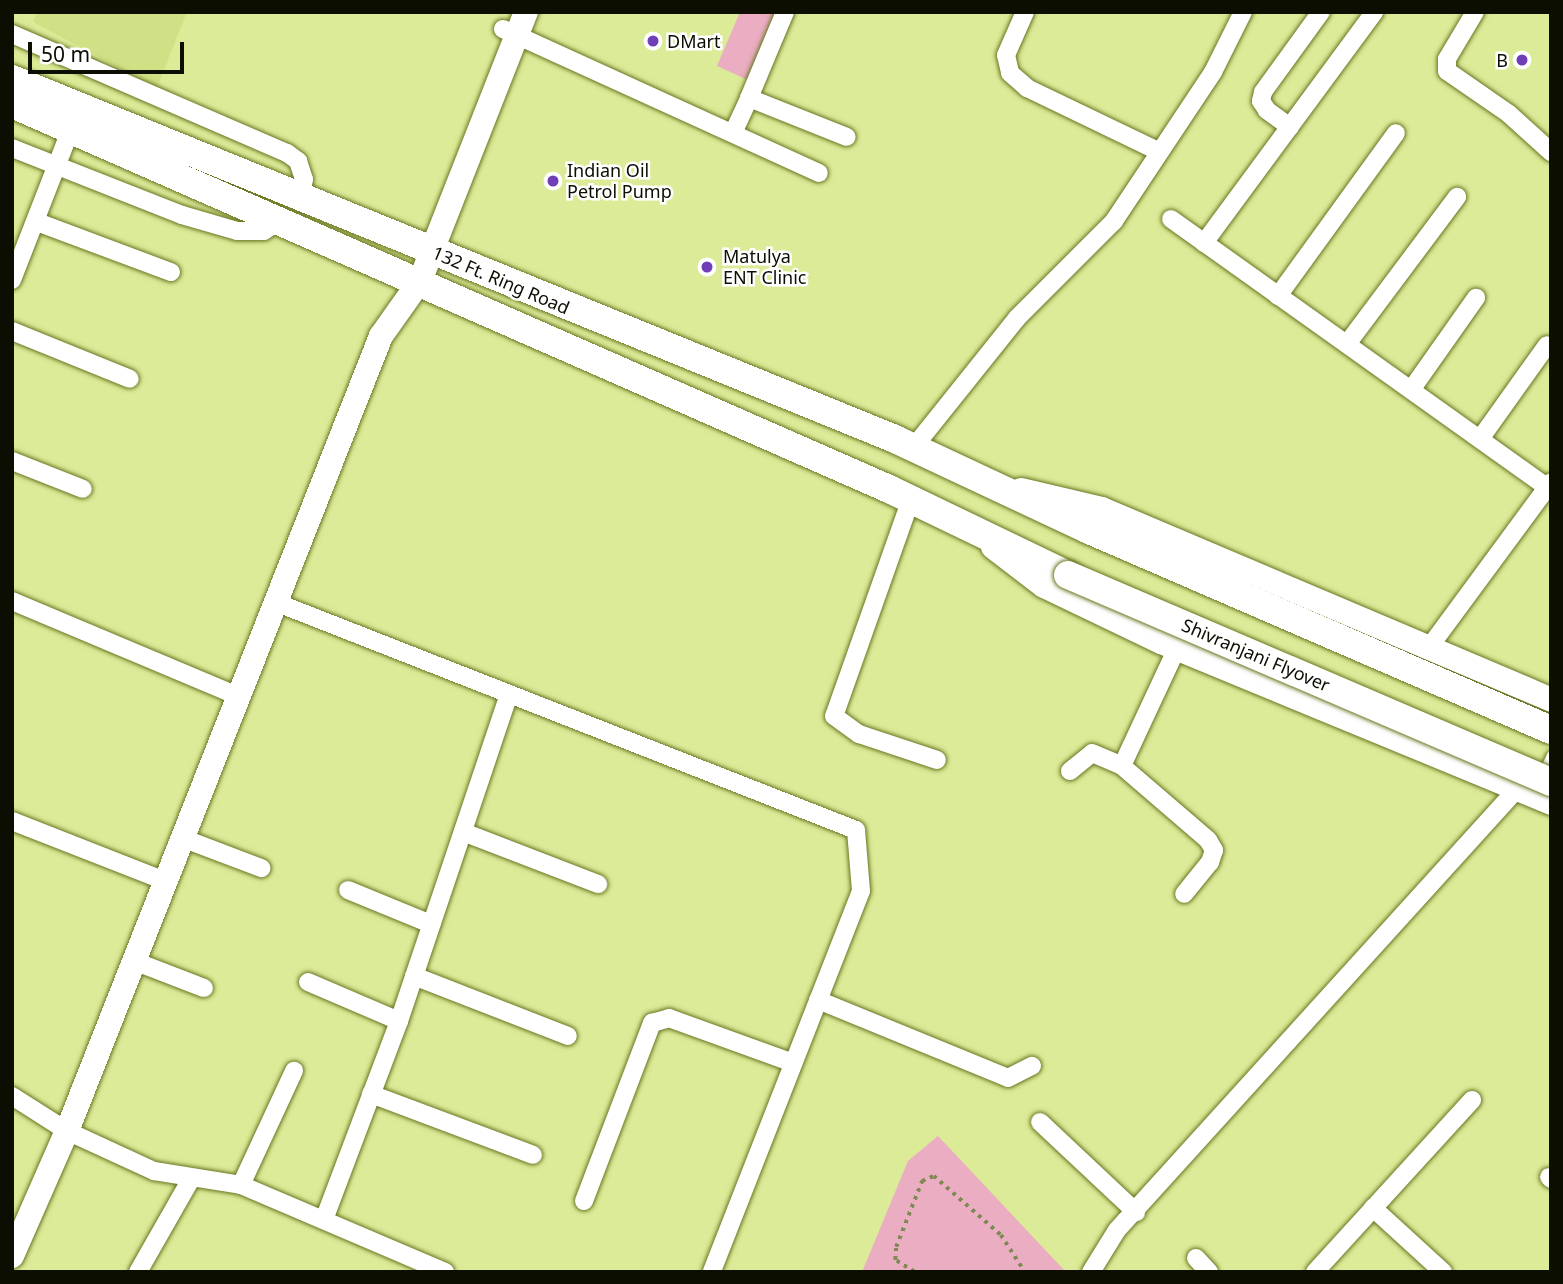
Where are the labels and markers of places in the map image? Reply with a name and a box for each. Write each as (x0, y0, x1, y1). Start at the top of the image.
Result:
place label: DMart (667, 30, 720, 52)
marker: DMart (645, 33, 661, 49)
place label: B (1496, 49, 1508, 71)
marker: B (1514, 52, 1530, 68)
place label: Indian Oil Petrol Pump (567, 160, 672, 202)
marker: Indian Oil Petrol Pump (545, 173, 561, 189)
place label: Matulya ENT Clinic (723, 246, 806, 288)
marker: Matulya ENT Clinic (697, 257, 717, 277)

